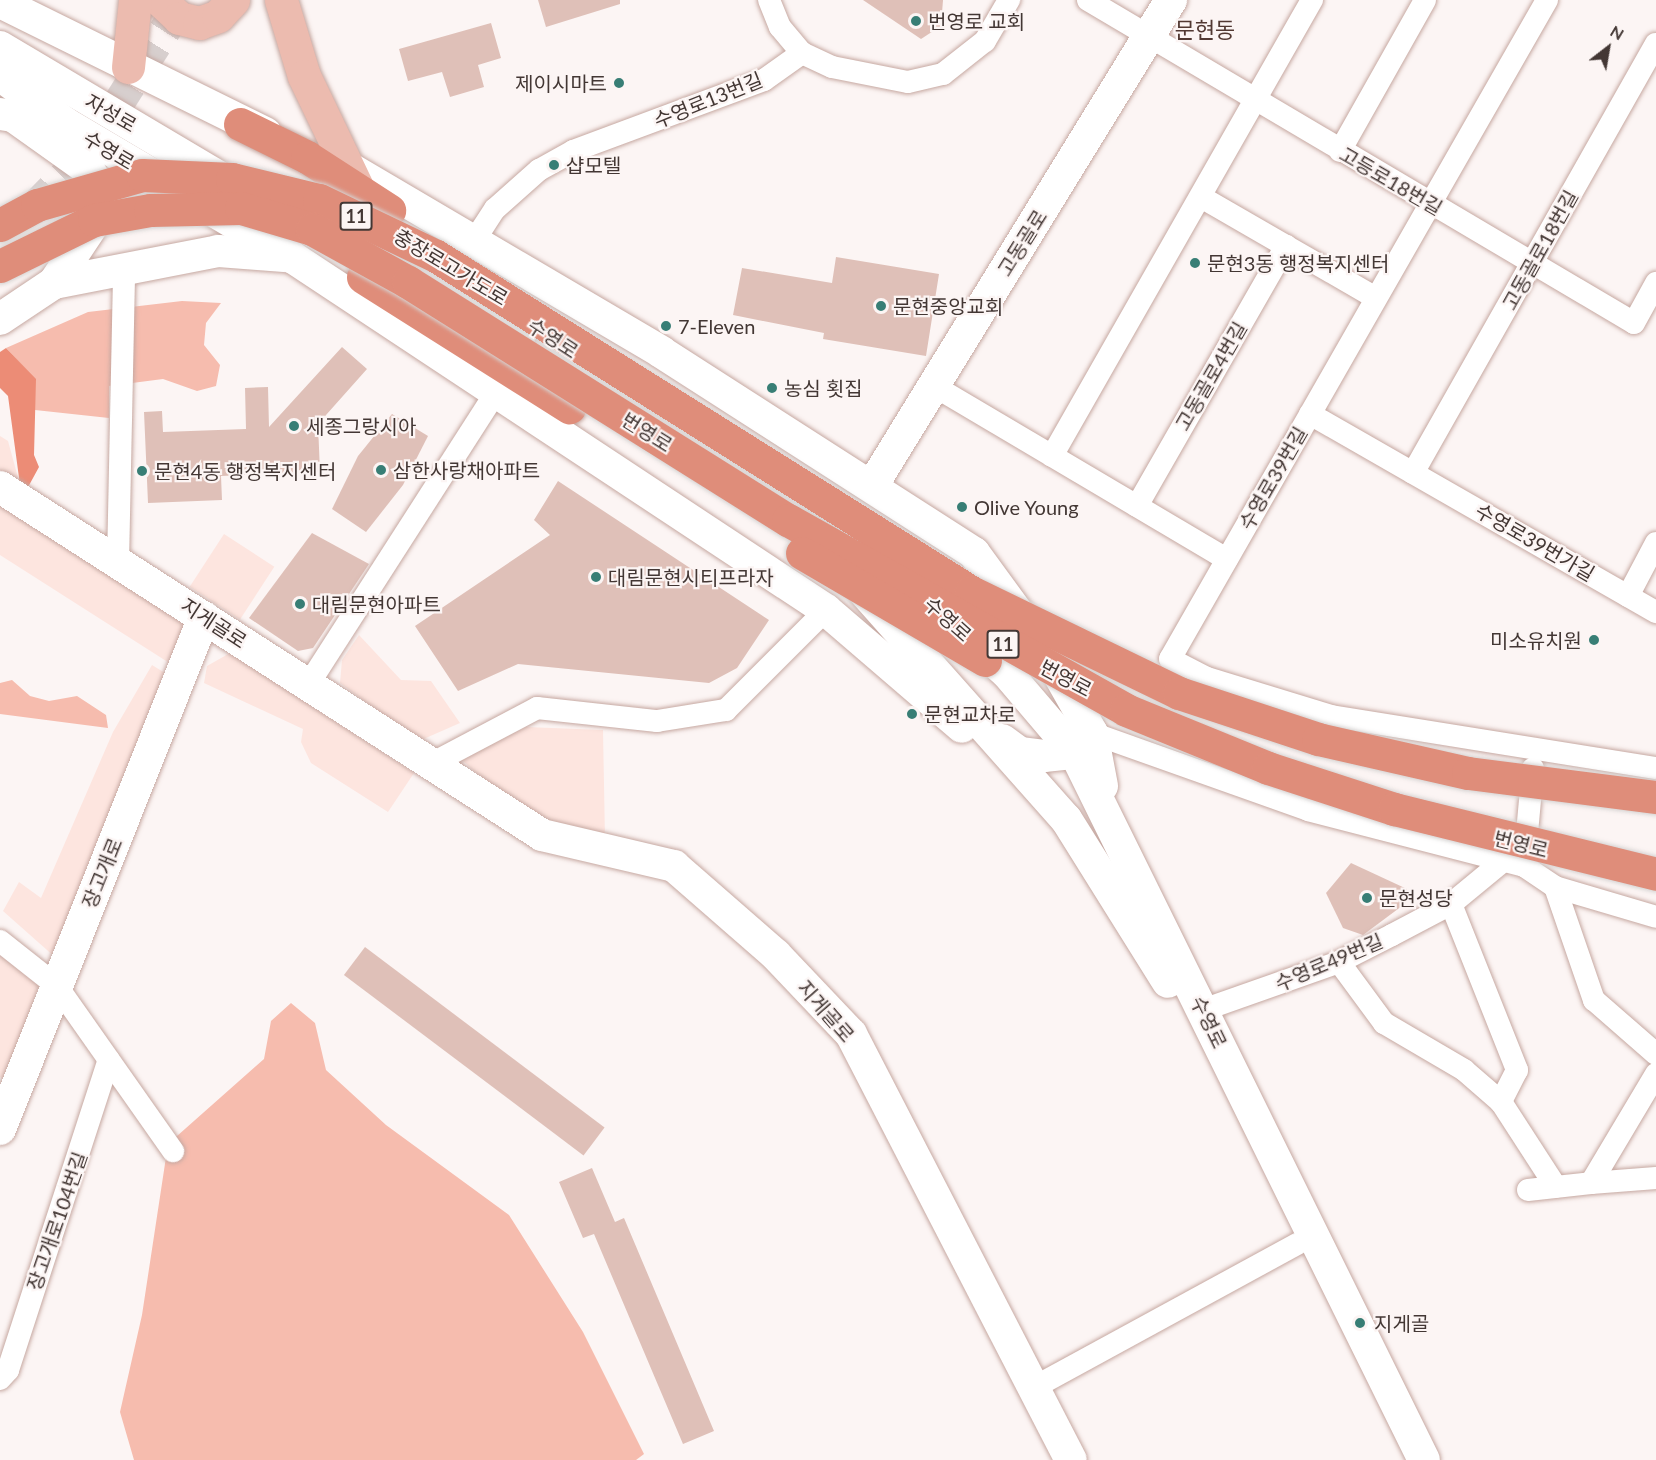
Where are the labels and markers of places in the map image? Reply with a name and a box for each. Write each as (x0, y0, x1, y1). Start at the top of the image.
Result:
place label: 번영로 교회 (928, 9, 1025, 33)
marker: 번영로 교회 (909, 14, 923, 28)
place label: 제이시마트 (515, 71, 607, 95)
marker: 제이시마트 (612, 76, 626, 90)
place label: 샵모텔 (566, 153, 621, 177)
marker: 샵모텔 (547, 158, 561, 172)
place label: 문현3동 행정복지센터 (1207, 251, 1389, 275)
marker: 문현3동 행정복지센터 (1188, 256, 1202, 270)
place label: 문현중앙교회 (893, 294, 1003, 318)
marker: 문현중앙교회 (874, 299, 888, 313)
place label: 7-Eleven (678, 314, 755, 338)
marker: 7-Eleven (659, 319, 673, 333)
place label: 농심 횟집 (784, 376, 863, 400)
marker: 농심 횟집 (765, 381, 779, 395)
place label: 세종그랑시아 (306, 414, 416, 438)
marker: 세종그랑시아 (287, 419, 301, 433)
place label: 삼한사랑채아파트 (393, 458, 540, 482)
place label: 문현4동 행정복지센터 (154, 459, 336, 483)
marker: 삼한사랑채아파트 (374, 463, 388, 477)
marker: 문현4동 행정복지센터 (135, 464, 149, 478)
place label: Olive Young (974, 495, 1079, 519)
marker: Olive Young (955, 500, 969, 514)
place label: 대림문현시티프라자 (608, 565, 774, 589)
marker: 대림문현시티프라자 (589, 570, 603, 584)
place label: 대림문현아파트 (312, 592, 441, 616)
marker: 대림문현아파트 (293, 597, 307, 611)
place label: 미소유치원 (1490, 628, 1582, 652)
marker: 미소유치원 (1587, 633, 1601, 647)
place label: 문현교차로 (924, 702, 1016, 726)
marker: 문현교차로 (905, 707, 919, 721)
place label: 문현성당 (1379, 886, 1453, 910)
marker: 문현성당 (1360, 891, 1374, 905)
place label: 지게골 (1374, 1311, 1429, 1335)
marker: 지게골 (1351, 1314, 1369, 1332)

